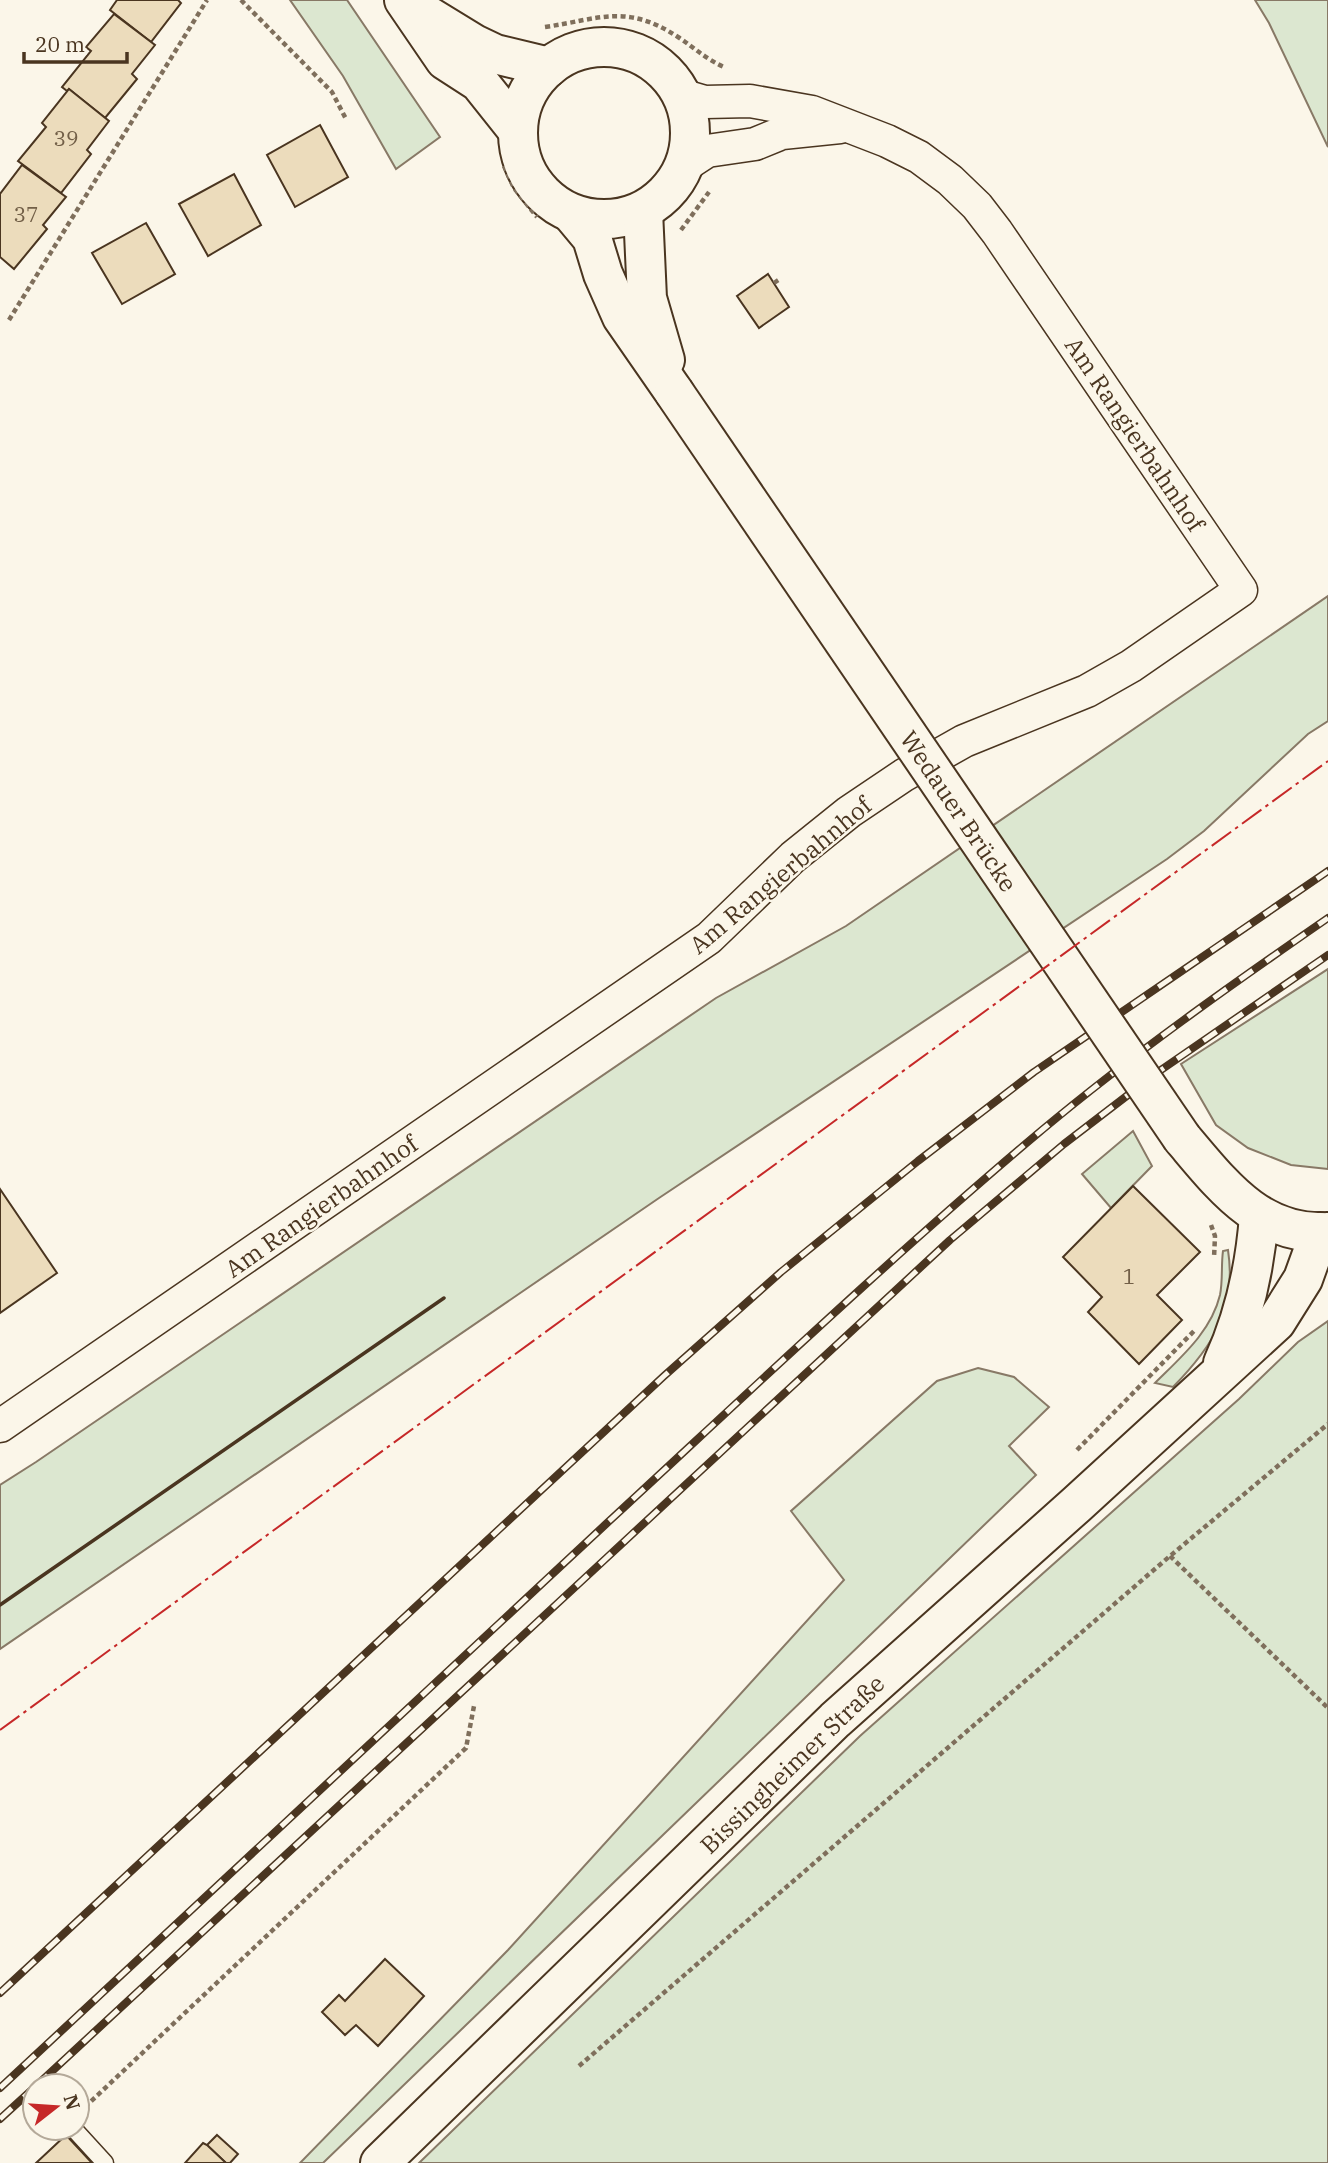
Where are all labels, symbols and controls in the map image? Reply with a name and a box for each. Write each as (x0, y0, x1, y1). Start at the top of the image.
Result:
scale bar (24, 21, 128, 65)
text: 20 m (35, 30, 85, 58)
house number: 39 (53, 124, 79, 152)
house number: 37 (13, 200, 39, 228)
street label: Am Rangierbahnhof (1058, 330, 1213, 539)
street label: Wedauer Brücke (893, 724, 1025, 898)
street label: Am Rangierbahnhof (682, 788, 879, 961)
street label: Am Rangierbahnhof (218, 1126, 425, 1285)
house number: 1 (1123, 1262, 1135, 1290)
street label: Bissingheimer Straße (693, 1667, 891, 1861)
north arrow (21, 2072, 91, 2142)
text: N (59, 2091, 86, 2113)

